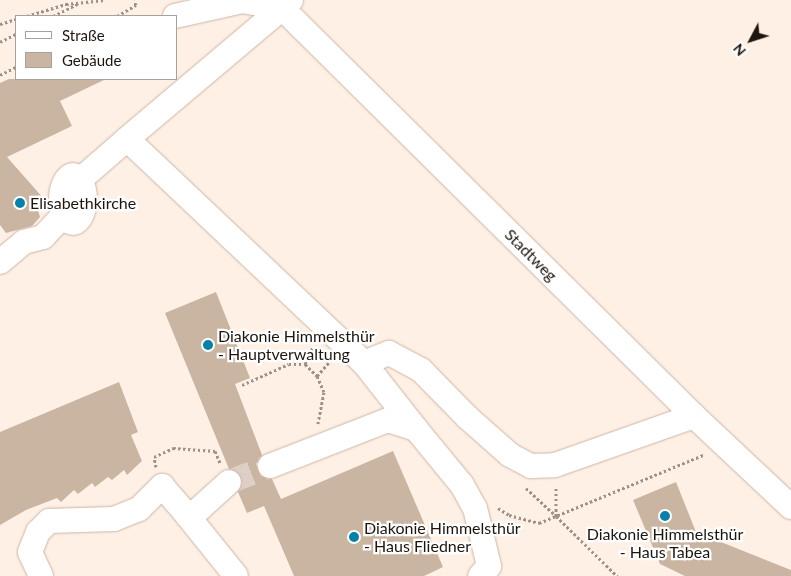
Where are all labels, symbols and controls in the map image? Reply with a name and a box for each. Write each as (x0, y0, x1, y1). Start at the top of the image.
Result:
legend (15, 15, 178, 80)
north arrow (726, 15, 776, 65)
text: Straße (62, 26, 105, 44)
text: N (729, 40, 749, 60)
text: Gebäude (62, 51, 121, 69)
place label: Elisabethkirche (30, 193, 136, 213)
marker: Elisabethkirche (14, 197, 26, 209)
street label: Stadtweg (501, 225, 561, 285)
place label: Diakonie Himmelsthür - Hauptverwaltung (218, 326, 375, 364)
marker: Diakonie Himmelsthür - Hauptverwaltung (202, 339, 214, 351)
marker: Diakonie Himmelsthür - Haus Tabea (659, 510, 671, 522)
place label: Diakonie Himmelsthür - Haus Fliedner (364, 518, 521, 556)
place label: Diakonie Himmelsthür - Haus Tabea (587, 524, 743, 562)
marker: Diakonie Himmelsthür - Haus Fliedner (348, 531, 360, 543)

